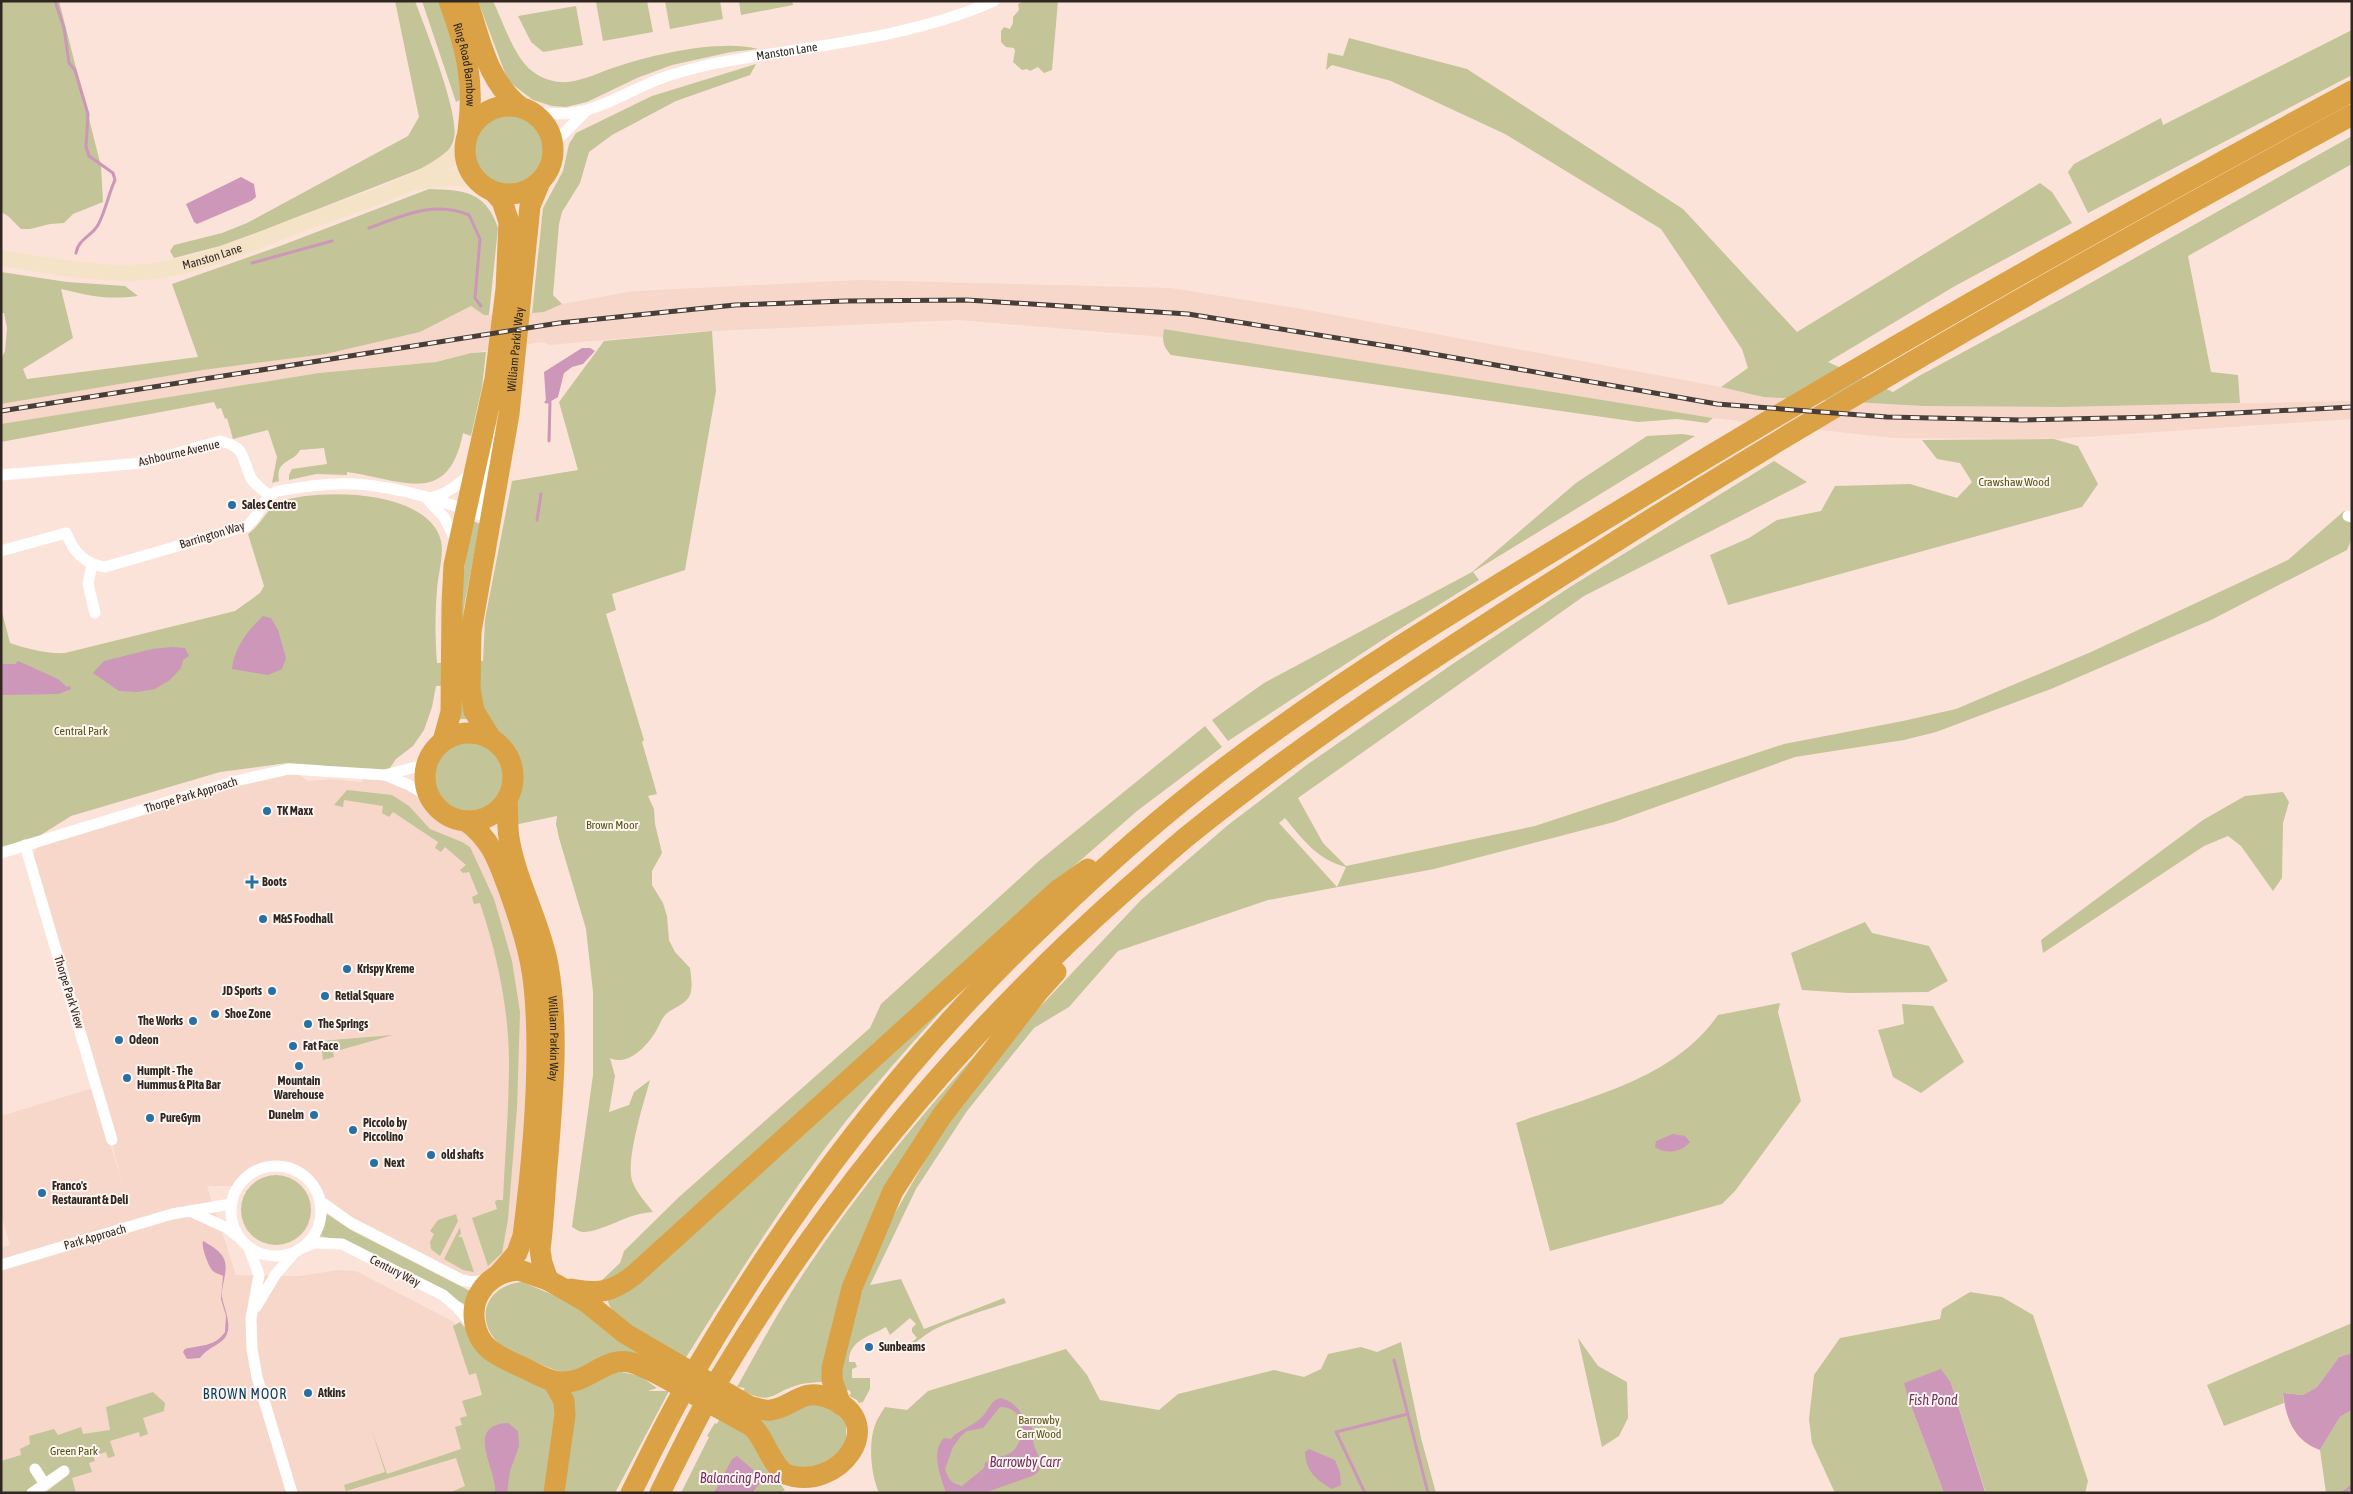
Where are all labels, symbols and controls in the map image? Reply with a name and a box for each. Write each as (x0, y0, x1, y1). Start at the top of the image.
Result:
street label: Ring Road Barnbow (450, 21, 477, 107)
street label: Manston Lane (755, 40, 818, 63)
street label: Manston Lane (181, 241, 244, 273)
street label: William Parkin Way (504, 306, 527, 393)
street label: Ashbourne Avenue (137, 437, 221, 469)
park label: Crawshaw Wood (1978, 475, 2050, 489)
place label: Sales Centre (242, 498, 297, 512)
marker: Sales Centre (226, 499, 238, 511)
street label: Barrington Way (178, 518, 246, 552)
park label: Central Park (54, 724, 109, 738)
street label: Thorpe Park Approach (143, 774, 239, 816)
place label: TK Maxx (277, 804, 313, 818)
marker: TK Maxx (261, 805, 273, 817)
park label: Brown Moor (586, 818, 639, 832)
place label: Boots (262, 875, 287, 889)
marker: Boots (246, 876, 258, 888)
place label: M&S Foodhall (273, 912, 334, 926)
marker: M&S Foodhall (257, 913, 269, 925)
street label: Thorpe Park View (51, 954, 87, 1030)
place label: Krispy Kreme (357, 962, 415, 976)
marker: Krispy Kreme (341, 963, 353, 975)
place label: JD Sports (221, 984, 263, 998)
marker: JD Sports (266, 985, 278, 997)
place label: Retial Square (335, 989, 395, 1003)
marker: Retial Square (319, 990, 331, 1002)
street label: William Parkin Way (545, 995, 561, 1082)
place label: Shoe Zone (225, 1007, 271, 1021)
marker: Shoe Zone (209, 1008, 221, 1020)
place label: The Works (138, 1014, 184, 1028)
marker: The Works (187, 1015, 199, 1027)
place label: The Springs (318, 1017, 369, 1031)
marker: The Springs (302, 1018, 314, 1030)
place label: Odeon (129, 1033, 159, 1047)
marker: Odeon (113, 1034, 125, 1046)
place label: Fat Face (303, 1039, 339, 1053)
marker: Fat Face (287, 1040, 299, 1052)
marker: Mountain Warehouse (293, 1060, 305, 1072)
place label: Humpit - The Hummus & Pita Bar (137, 1064, 221, 1092)
marker: Humpit - The Hummus & Pita Bar (121, 1072, 133, 1084)
place label: Mountain Warehouse (273, 1074, 324, 1102)
place label: Dunelm (268, 1108, 304, 1122)
marker: Dunelm (308, 1109, 320, 1121)
place label: PureGym (160, 1111, 201, 1125)
marker: PureGym (144, 1112, 156, 1124)
place label: Piccolo by Piccolino (363, 1116, 407, 1144)
marker: Piccolo by Piccolino (347, 1124, 359, 1136)
place label: old shafts (441, 1148, 484, 1162)
marker: old shafts (425, 1149, 437, 1161)
place label: Next (384, 1156, 405, 1170)
marker: Next (368, 1157, 380, 1169)
place label: Franco's Restaurant & Deli (52, 1179, 129, 1207)
marker: Franco's Restaurant & Deli (36, 1187, 48, 1199)
street label: Park Approach (62, 1221, 128, 1253)
street label: Century Way (367, 1252, 423, 1290)
place label: Sunbeams (879, 1340, 926, 1354)
marker: Sunbeams (863, 1341, 875, 1353)
district label: BROWN MOOR (203, 1386, 287, 1402)
place label: Atkins (317, 1386, 346, 1400)
marker: Atkins (302, 1387, 314, 1399)
water label: Fish Pond (1908, 1392, 1958, 1408)
park label: Barrowby Carr Wood (1016, 1413, 1062, 1441)
park label: Green Park (50, 1444, 99, 1458)
water label: Barrowby Carr (989, 1454, 1061, 1470)
water label: Balancing Pond (700, 1470, 781, 1486)

